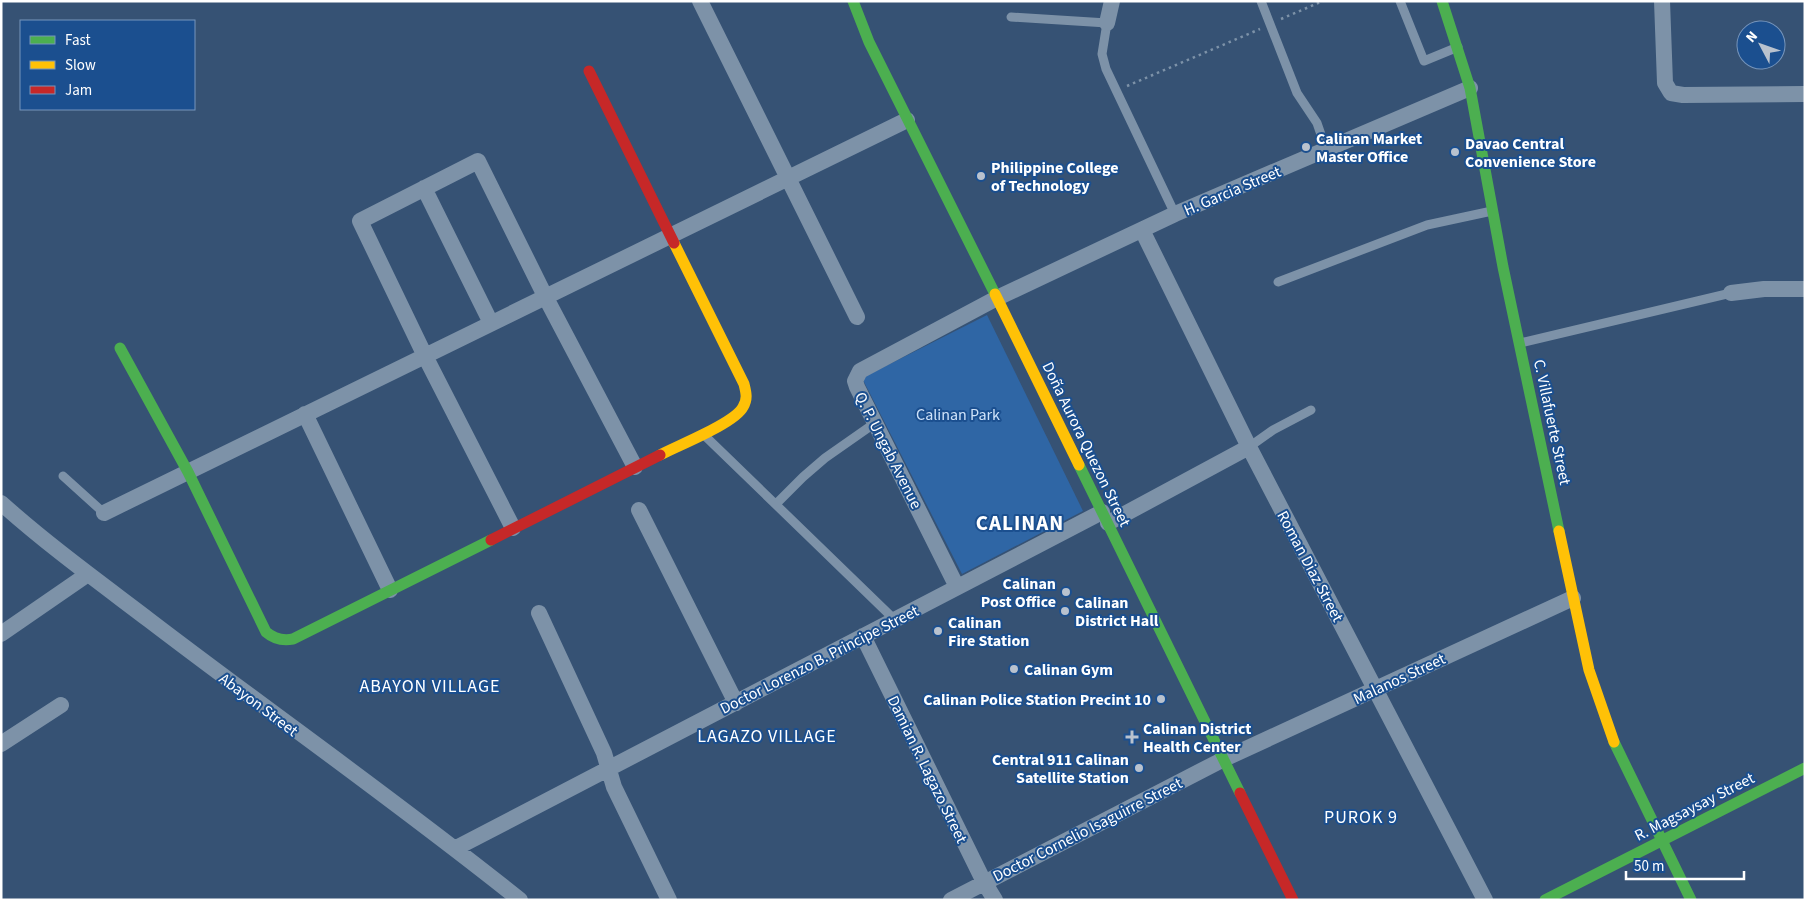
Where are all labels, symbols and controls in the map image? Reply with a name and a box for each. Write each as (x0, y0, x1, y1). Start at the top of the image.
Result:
legend (20, 20, 195, 110)
north arrow (1736, 20, 1786, 70)
text: N (1741, 27, 1763, 47)
text: Fast (65, 30, 91, 51)
text: Slow (65, 55, 96, 76)
text: Jam (65, 80, 92, 101)
place label: Calinan Market Master Office (1316, 128, 1422, 168)
place label: Davao Central Convenience Store (1465, 133, 1596, 173)
marker: Calinan Market Master Office (1300, 141, 1312, 153)
marker: Davao Central Convenience Store (1449, 146, 1461, 158)
place label: Philippine College of Technology (991, 157, 1119, 197)
street label: H. Garcia Street (1180, 160, 1285, 221)
marker: Philippine College of Technology (975, 170, 987, 182)
street label: C. Villafuerte Street (1528, 357, 1576, 488)
street label: Doña Aurora Quezon Street (1037, 358, 1136, 531)
street label: Q. P. Ungab Avenue (849, 388, 927, 513)
park label: Calinan Park (916, 404, 1000, 426)
street label: Roman Diaz Street (1272, 507, 1349, 626)
district label: CALINAN (976, 508, 1064, 538)
place label: Calinan Post Office (981, 573, 1056, 613)
marker: Calinan Post Office (1060, 586, 1072, 598)
place label: Calinan District Hall (1075, 592, 1159, 632)
street label: Doctor Lorenzo B. Principe Street (716, 600, 923, 720)
marker: Calinan District Hall (1059, 605, 1071, 617)
place label: Calinan Fire Station (948, 612, 1029, 652)
marker: Calinan Fire Station (932, 625, 944, 637)
street label: Malanos Street (1350, 648, 1450, 710)
place label: Calinan Gym (1024, 659, 1113, 681)
marker: Calinan Gym (1008, 663, 1020, 675)
street label: Abayon Street (214, 668, 303, 742)
district label: ABAYON VILLAGE (359, 674, 501, 699)
place label: Calinan Police Station Precint 10 (923, 689, 1151, 711)
street label: Damian R. Lagazo Street (882, 692, 973, 847)
marker: Calinan Police Station Precint 10 (1155, 693, 1167, 705)
place label: Calinan District Health Center (1143, 718, 1251, 758)
district label: LAGAZO VILLAGE (697, 724, 837, 749)
marker: Calinan District Health Center (1125, 730, 1139, 744)
place label: Central 911 Calinan Satellite Station (992, 749, 1129, 789)
marker: Central 911 Calinan Satellite Station (1133, 762, 1145, 774)
street label: R. Magsaysay Street (1631, 767, 1759, 847)
street label: Doctor Cornelio Isaguirre Street (989, 772, 1187, 887)
district label: PUROK 9 (1324, 805, 1398, 830)
scale bar (1626, 848, 1744, 880)
text: 50 m (1634, 856, 1664, 877)

